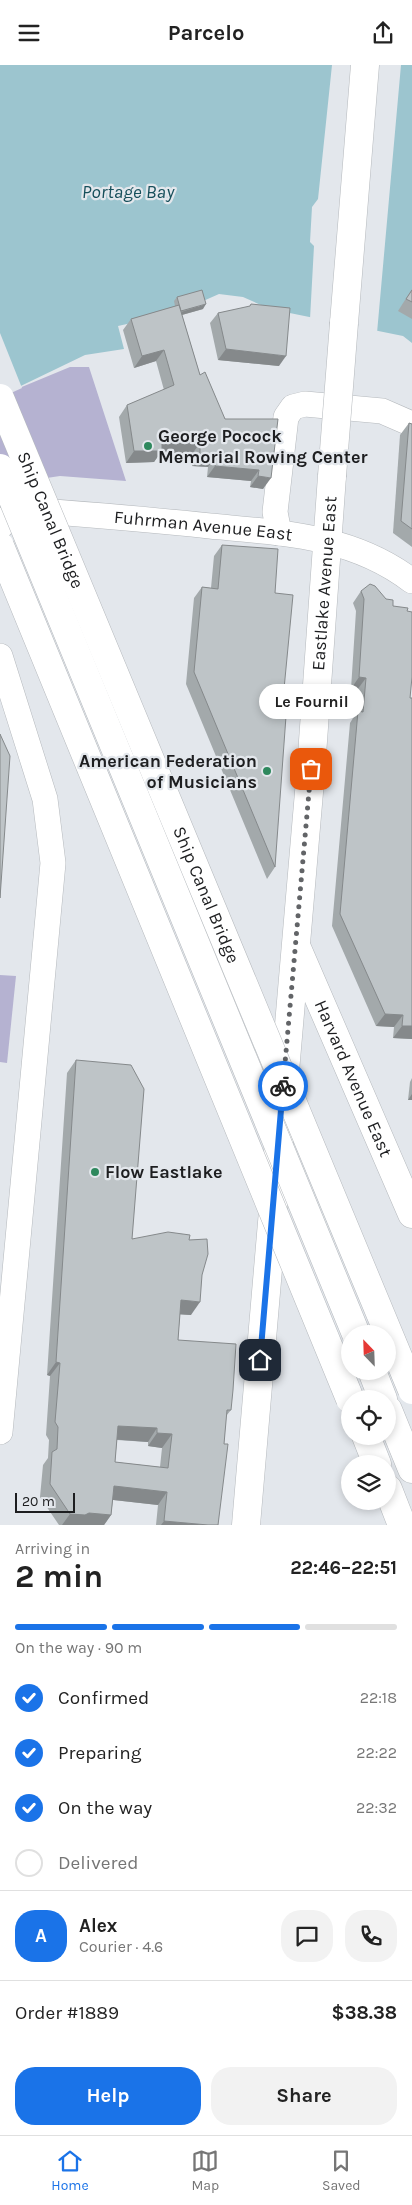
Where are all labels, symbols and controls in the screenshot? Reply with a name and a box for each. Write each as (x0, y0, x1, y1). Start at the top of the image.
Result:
icon: menu (15, 19, 43, 47)
icon: share (369, 19, 397, 47)
text: Parcelo (168, 20, 244, 46)
water label: Portage Bay (82, 181, 175, 203)
place label: George Pocock Memorial Rowing Center (158, 425, 368, 468)
marker: George Pocock Memorial Rowing Center (142, 440, 154, 452)
street label: Ship Canal Bridge (12, 448, 89, 592)
street label: Eastlake Avenue East (307, 495, 342, 671)
street label: Fuhrman Avenue East (113, 506, 294, 546)
callout: Le Fournil (258, 684, 364, 719)
text: Le Fournil (274, 692, 349, 711)
pin (290, 748, 332, 790)
place label: American Federation of Musicians (79, 750, 257, 793)
icon: bag (297, 755, 325, 783)
marker: American Federation of Musicians (261, 765, 273, 777)
street label: Ship Canal Bridge (168, 823, 245, 967)
street label: Harvard Avenue East (310, 997, 397, 1160)
courier (258, 1061, 308, 1111)
icon: bike (269, 1072, 297, 1100)
place label: Flow Eastlake (105, 1161, 223, 1183)
marker: Flow Eastlake (89, 1166, 101, 1178)
north arrow (341, 1325, 396, 1380)
map controls (341, 1325, 396, 1510)
pin (239, 1339, 281, 1381)
icon: home (246, 1346, 274, 1374)
button: locate (341, 1390, 396, 1445)
button: layers (341, 1455, 396, 1510)
scale bar (15, 1490, 75, 1513)
text: 20 m (22, 1493, 55, 1510)
text: Arriving in (15, 1539, 90, 1558)
text: 22:46–22:51 (290, 1557, 397, 1579)
text: 2 min (15, 1558, 103, 1595)
text: On the way · 90 m (15, 1638, 142, 1657)
icon: check (15, 1684, 43, 1712)
text: Confirmed (58, 1687, 149, 1709)
text: 22:18 (360, 1688, 397, 1707)
icon: check (15, 1739, 43, 1767)
text: Preparing (58, 1742, 141, 1764)
text: 22:22 (356, 1743, 397, 1762)
icon: check (15, 1794, 43, 1822)
text: On the way (58, 1797, 152, 1819)
text: 22:32 (356, 1798, 397, 1817)
text: Delivered (58, 1852, 138, 1874)
button: chat (281, 1910, 333, 1962)
button: phone (345, 1910, 397, 1962)
text: Alex (79, 1915, 117, 1937)
text: A (35, 1925, 47, 1947)
text: Courier · 4.6 (79, 1937, 163, 1956)
text: Order #1889 (15, 2002, 119, 2024)
text: $38.38 (332, 2002, 397, 2024)
button: Help (15, 2067, 201, 2125)
button: Share (211, 2067, 397, 2125)
tab: Home (51, 2147, 89, 2194)
tab: Map (191, 2147, 219, 2194)
tab: Saved (322, 2147, 361, 2194)

